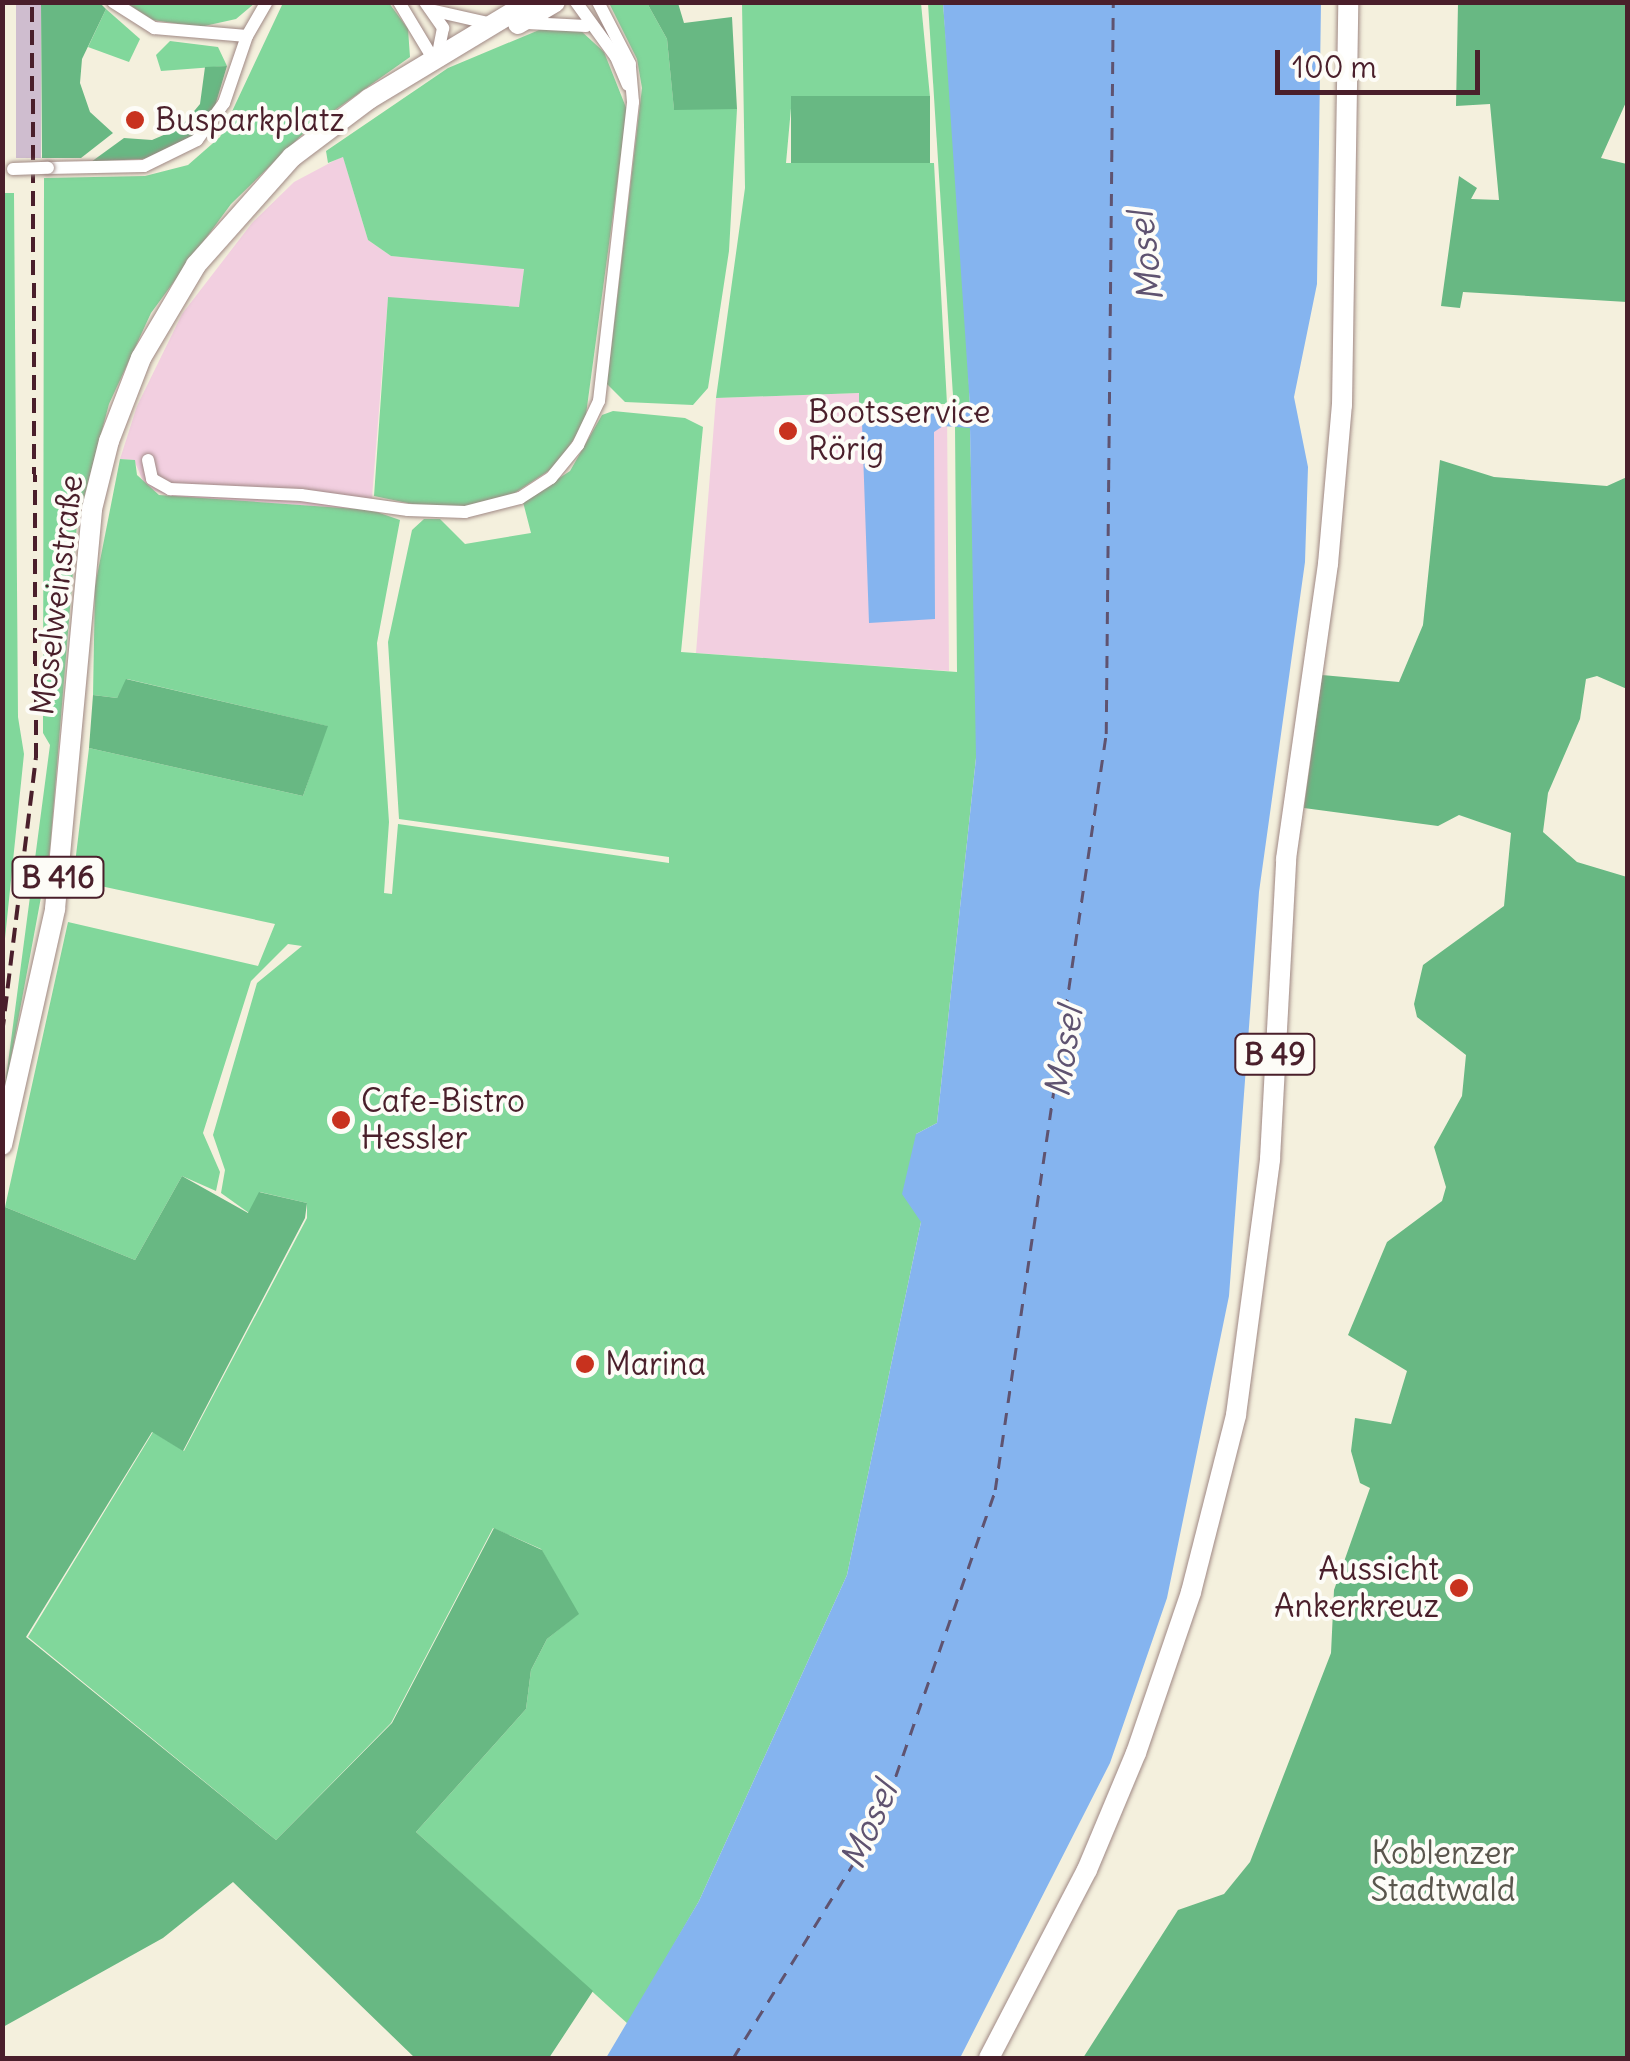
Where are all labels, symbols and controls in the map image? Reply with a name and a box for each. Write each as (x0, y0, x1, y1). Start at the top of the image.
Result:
scale bar (1280, 30, 1485, 92)
text: 100 m (1292, 48, 1377, 86)
place label: Busparkplatz (155, 101, 345, 139)
marker: Busparkplatz (124, 109, 146, 131)
water label: Mosel (1119, 210, 1171, 304)
place label: Bootsservice Rörig (808, 394, 991, 469)
marker: Bootsservice Rörig (777, 420, 799, 442)
street label: Moselweinstraße (23, 473, 91, 717)
road number: B 416 (10, 852, 106, 902)
water label: Mosel (1035, 1004, 1091, 1100)
road number: B 49 (1232, 1029, 1318, 1079)
place label: Cafe-Bistro Hessler (361, 1083, 525, 1158)
marker: Cafe-Bistro Hessler (330, 1109, 352, 1131)
place label: Marina (605, 1345, 706, 1383)
marker: Marina (574, 1353, 596, 1375)
place label: Aussicht Ankerkreuz (1274, 1551, 1439, 1626)
marker: Aussicht Ankerkreuz (1448, 1577, 1470, 1599)
water label: Mosel (830, 1775, 906, 1875)
park label: Koblenzer Stadtwald (1370, 1835, 1516, 1910)

